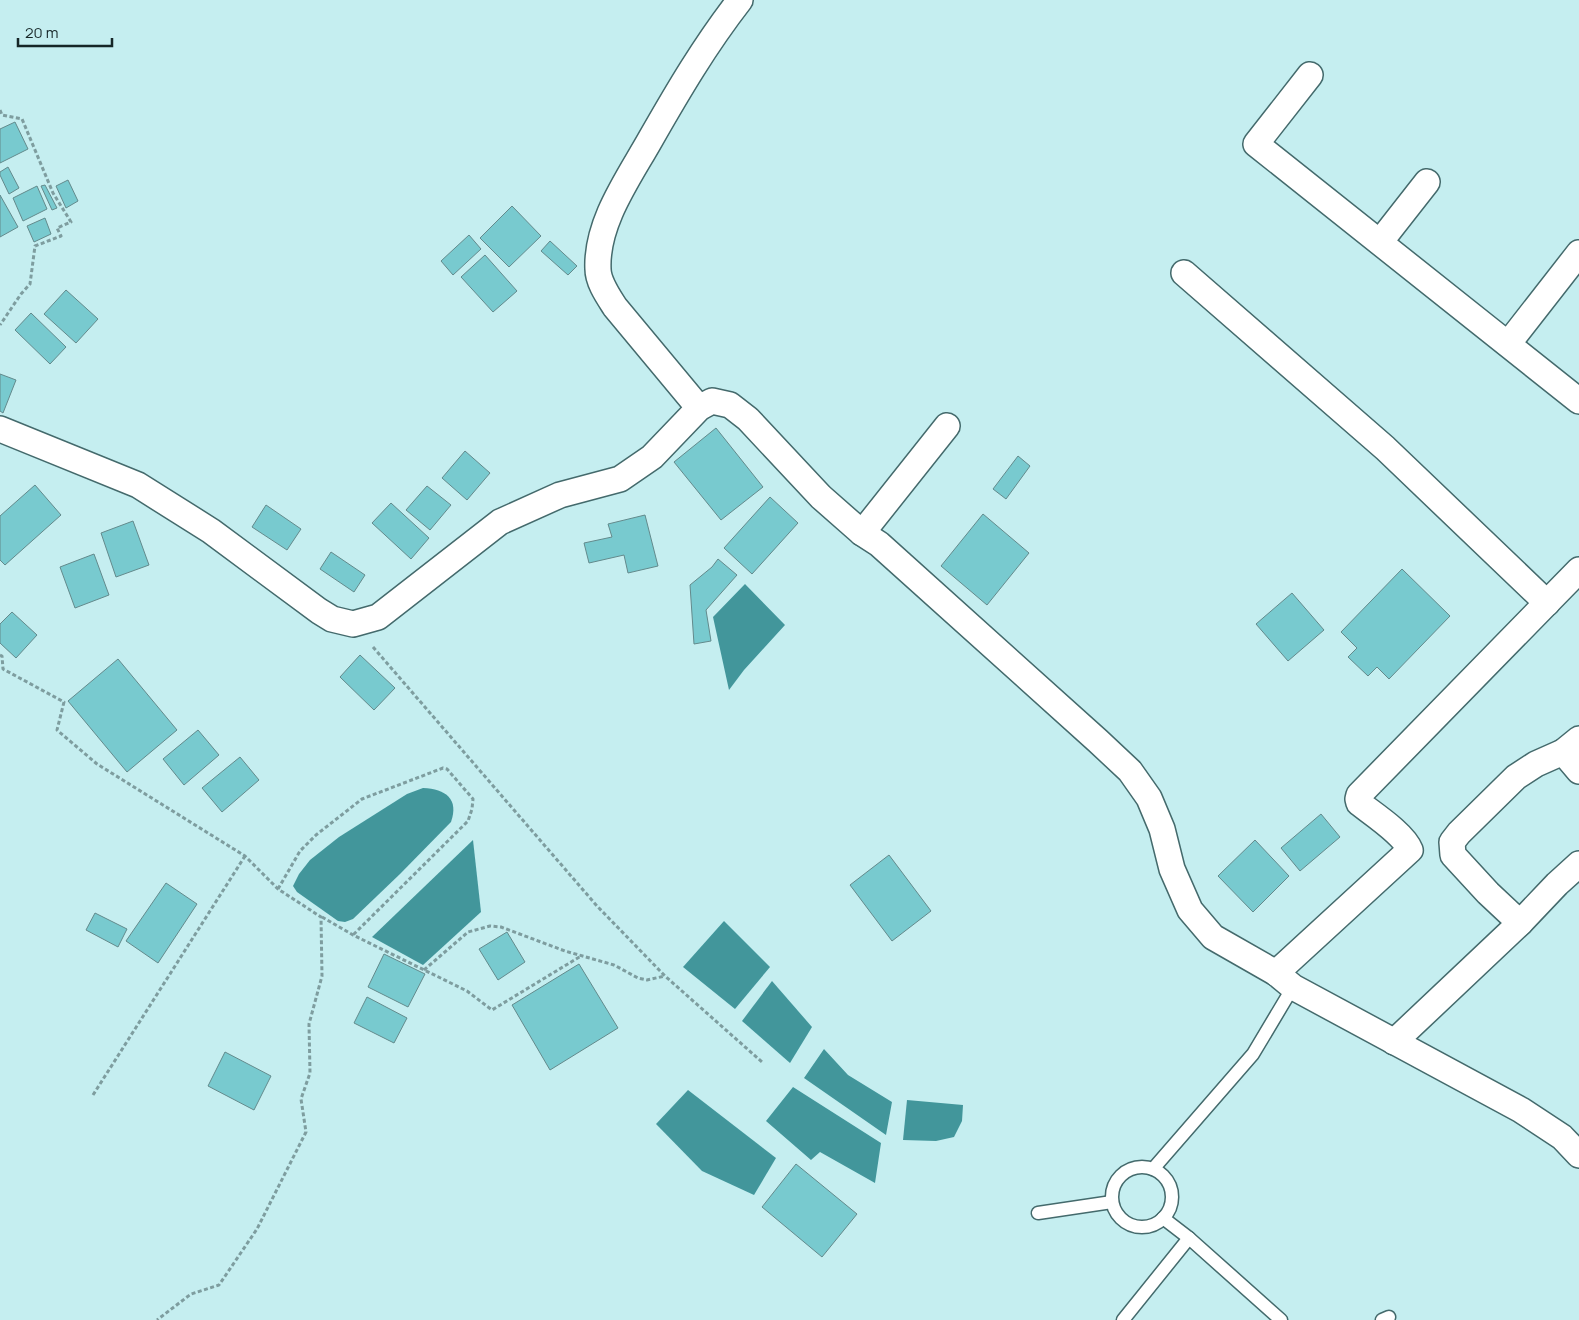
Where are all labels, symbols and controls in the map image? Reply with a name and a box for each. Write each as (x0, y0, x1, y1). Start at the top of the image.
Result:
scale bar (18, 15, 111, 47)
text: 20 m (25, 22, 58, 43)

